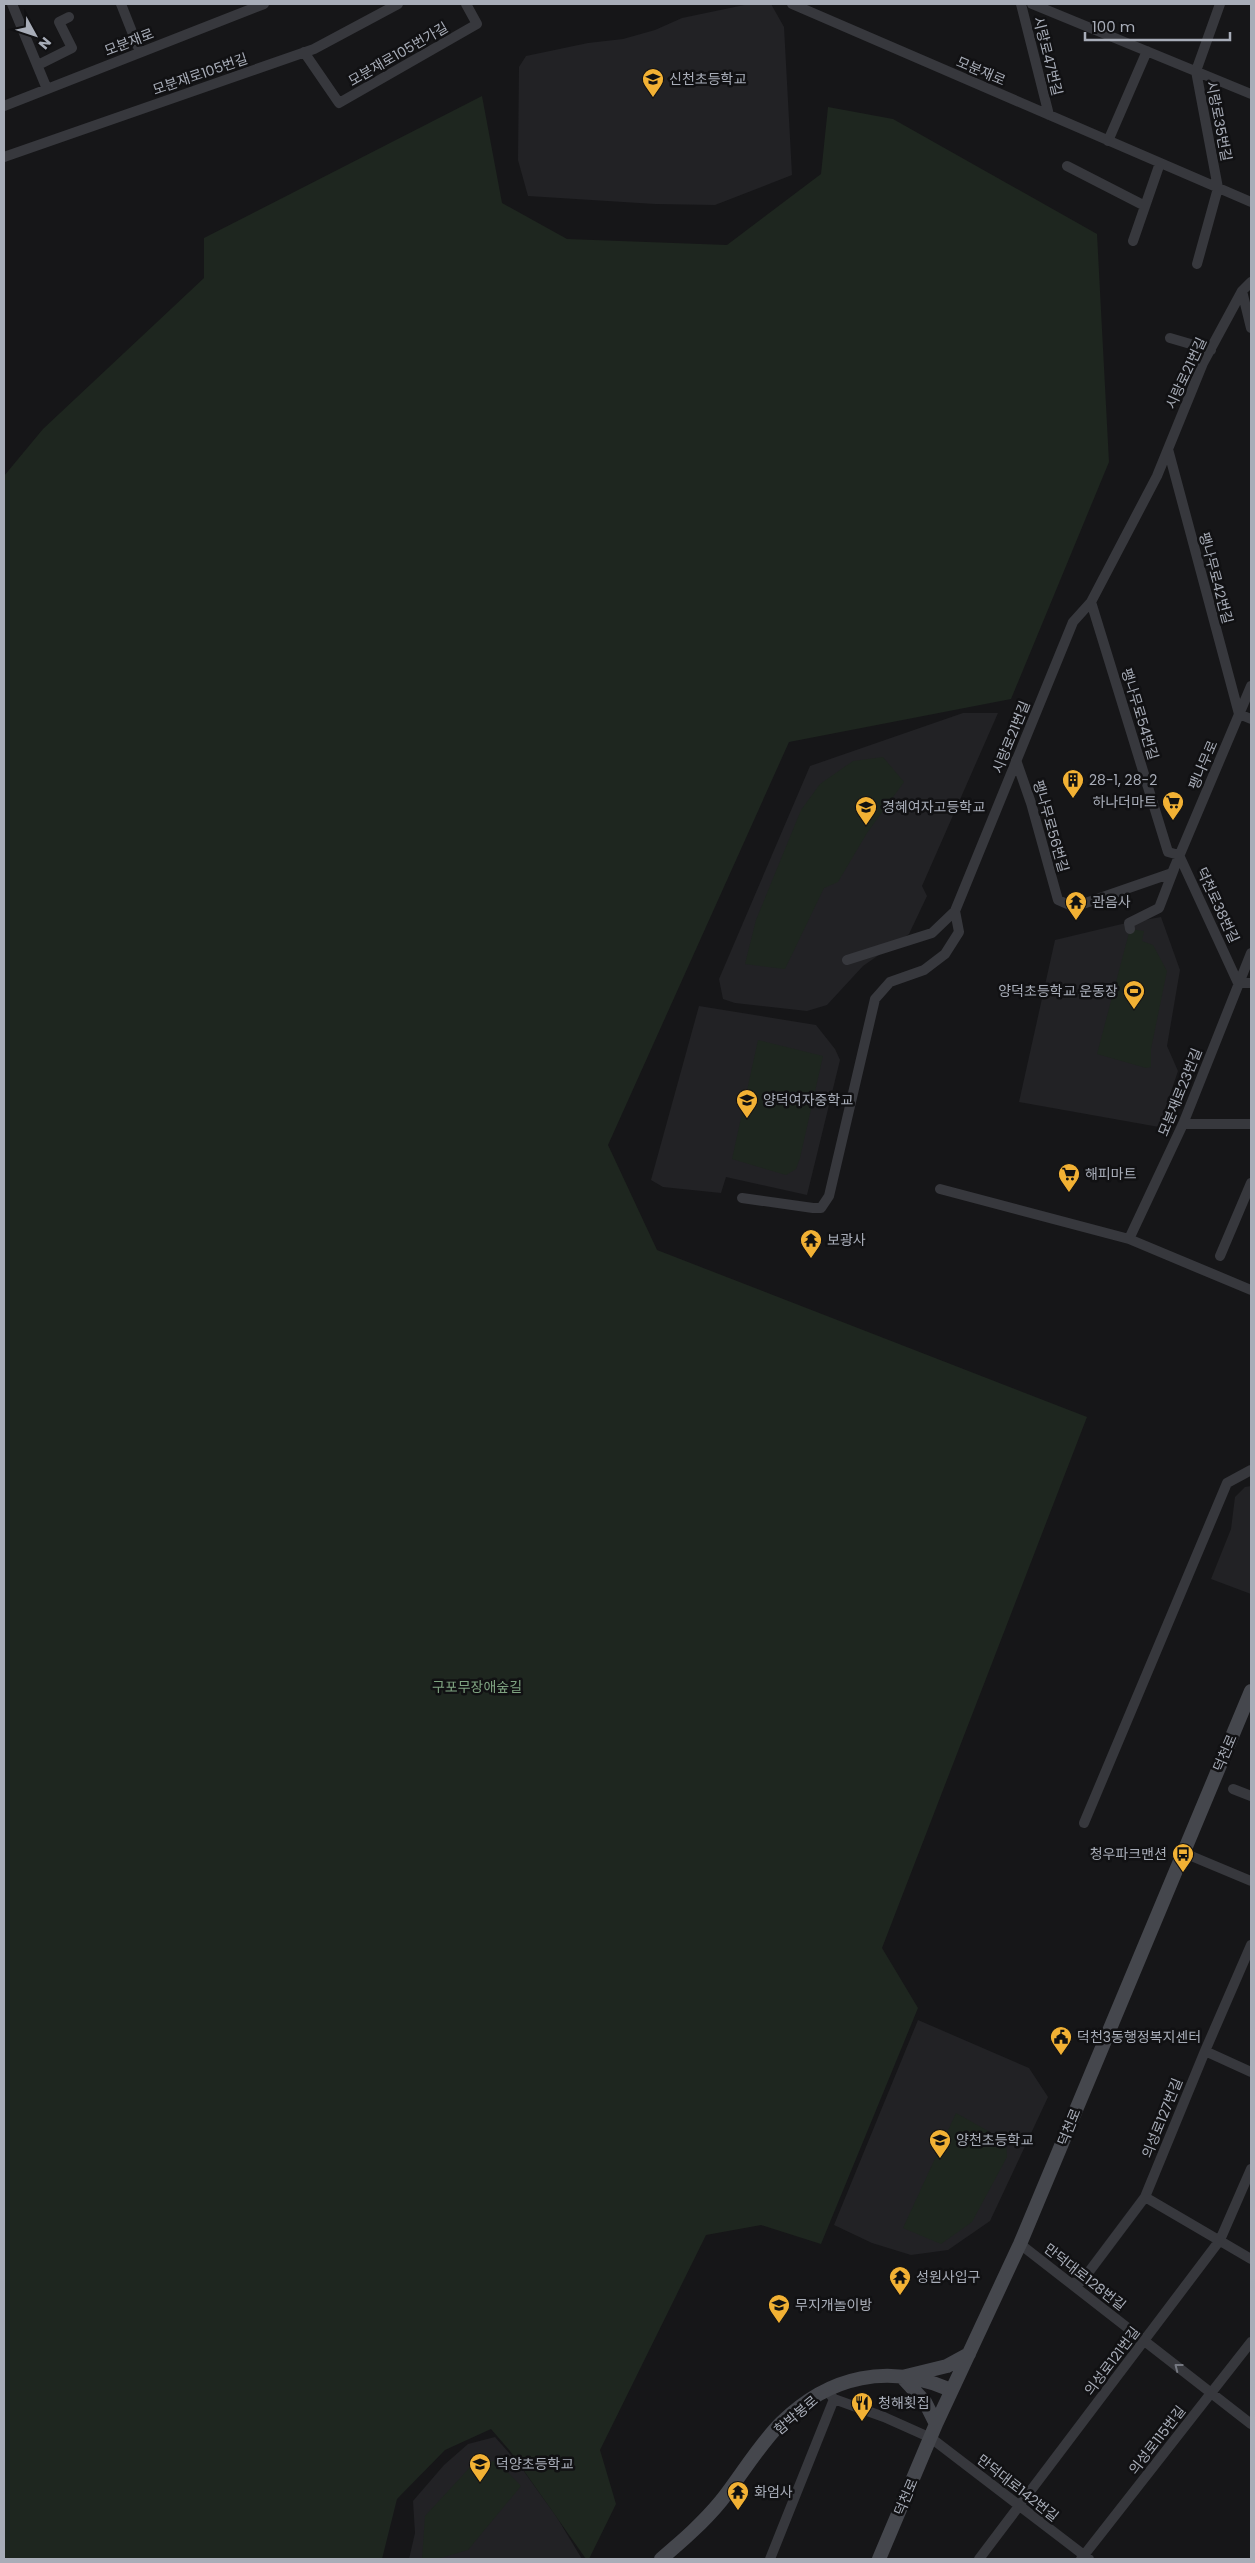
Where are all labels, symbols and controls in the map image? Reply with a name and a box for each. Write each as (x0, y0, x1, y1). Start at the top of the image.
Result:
north arrow (10, 10, 60, 60)
scale bar (1085, 10, 1230, 42)
street label: 시랑로47번길 (1029, 14, 1067, 98)
text: 100 m (1092, 16, 1135, 37)
street label: 모분재로105번가길 (344, 17, 452, 91)
street label: 모분재로 (101, 23, 157, 61)
text: N (34, 33, 56, 54)
street label: 모분재로105번길 (150, 48, 250, 100)
street label: 모분재로 (953, 52, 1009, 90)
school or university icon: 신천초등학교 (641, 67, 665, 98)
place label: 신천초등학교 (669, 69, 746, 89)
street label: 시랑로35번길 (1201, 79, 1237, 163)
street label: 시랑로21번길 (1161, 334, 1211, 412)
street label: 팽나무로42번길 (1194, 530, 1238, 626)
street label: 팽나무로54번길 (1117, 666, 1163, 762)
street label: 시랑로21번길 (987, 698, 1035, 776)
street label: 팽나무로 (1184, 737, 1222, 793)
building icon: 28-1, 28-2 (1061, 768, 1085, 799)
place label: 28-1, 28-2 (1089, 770, 1157, 790)
street label: 팽나무로56번길 (1028, 778, 1074, 874)
supermarket icon: 하나더마트 (1161, 790, 1185, 821)
place label: 하나더마트 (1093, 792, 1157, 812)
school or university icon: 경혜여자고등학교 (854, 795, 878, 826)
place label: 경혜여자고등학교 (882, 797, 985, 817)
street label: 덕천로38번길 (1192, 864, 1244, 946)
temple icon: 관음사 (1064, 890, 1088, 921)
place label: 관음사 (1092, 892, 1131, 912)
sports icon: 양덕초등학교 운동장 (1122, 979, 1146, 1010)
place label: 양덕초등학교 운동장 (998, 981, 1118, 1001)
street label: 모분재로23번길 (1153, 1045, 1207, 1139)
school or university icon: 양덕여자중학교 (735, 1088, 759, 1119)
place label: 양덕여자중학교 (763, 1090, 853, 1110)
supermarket icon: 해피마트 (1057, 1162, 1081, 1193)
place label: 해피마트 (1085, 1164, 1137, 1184)
temple icon: 보광사 (799, 1228, 823, 1259)
place label: 보광사 (827, 1230, 866, 1250)
park label: 구포무장애숲길 (432, 1677, 522, 1697)
street label: 덕천로 (1208, 1731, 1242, 1775)
bus stop icon: 청우파크맨션 (1171, 1842, 1195, 1873)
place label: 청우파크맨션 (1090, 1844, 1167, 1864)
public building icon: 덕천3동행정복지센터 (1049, 2025, 1073, 2056)
place label: 덕천3동행정복지센터 (1077, 2027, 1201, 2047)
street label: 의성로127번길 (1137, 2075, 1187, 2161)
street label: 덕천로 (1052, 2105, 1086, 2149)
school or university icon: 양천초등학교 (928, 2128, 952, 2159)
place label: 양천초등학교 (956, 2130, 1033, 2150)
street label: 만덕대로128번길 (1040, 2239, 1130, 2315)
temple icon: 성원사입구 (888, 2265, 912, 2296)
place label: 성원사입구 (916, 2267, 981, 2287)
school or university icon: 무지개놀이방 (767, 2293, 791, 2324)
place label: 무지개놀이방 (795, 2295, 872, 2315)
street label: 의성로121번길 (1080, 2322, 1144, 2400)
one-way arrow (1175, 2365, 1184, 2373)
street label: 함박봉로 (770, 2391, 822, 2439)
restaurant icon: 청해횟집 (850, 2391, 874, 2422)
place label: 청해횟집 (878, 2393, 930, 2413)
street label: 의성로115번길 (1124, 2401, 1190, 2479)
street label: 만덕대로142번길 (973, 2450, 1063, 2526)
school or university icon: 덕양초등학교 (468, 2452, 492, 2483)
place label: 덕양초등학교 (496, 2454, 573, 2474)
street label: 덕천로 (889, 2475, 923, 2519)
temple icon: 화엄사 (726, 2480, 750, 2511)
place label: 화엄사 (754, 2482, 793, 2502)

